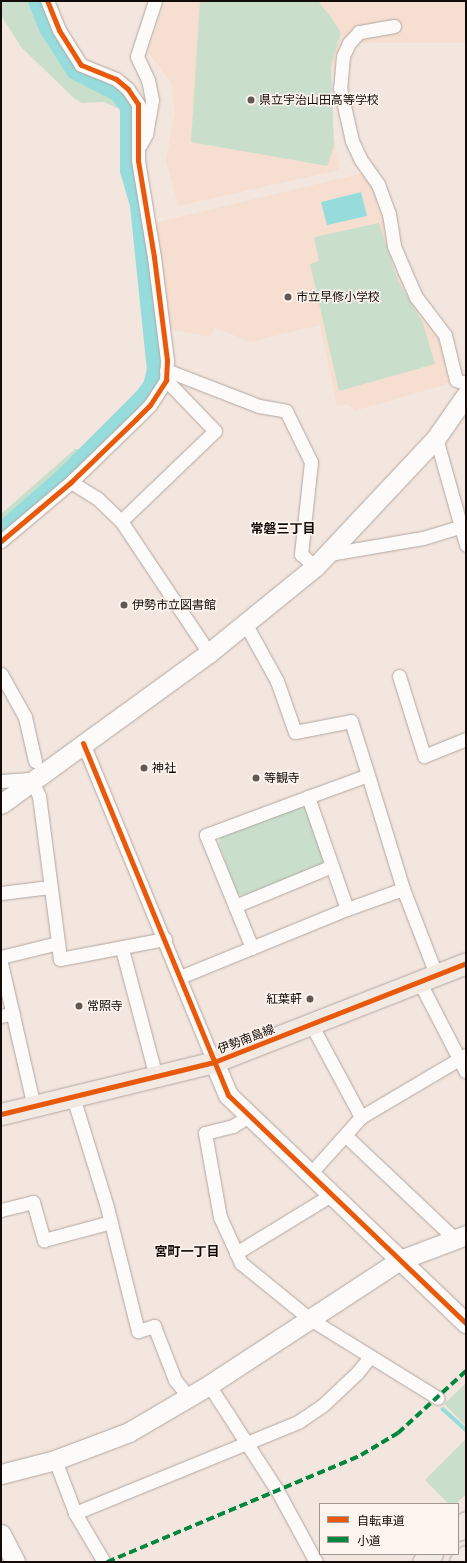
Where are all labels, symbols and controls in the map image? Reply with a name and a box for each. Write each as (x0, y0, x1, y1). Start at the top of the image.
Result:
place label: 県立宇治山田高等学校 (259, 93, 379, 107)
marker: 県立宇治山田高等学校 (246, 95, 256, 105)
place label: 市立早修小学校 (296, 290, 380, 304)
marker: 市立早修小学校 (283, 292, 293, 302)
district label: 常磐三丁目 (251, 520, 315, 536)
place label: 伊勢市立図書館 (132, 598, 216, 612)
marker: 伊勢市立図書館 (119, 600, 129, 610)
place label: 神社 (152, 761, 176, 775)
marker: 神社 (139, 763, 149, 773)
place label: 等観寺 (264, 771, 300, 785)
marker: 等観寺 (251, 773, 261, 783)
place label: 紅葉軒 (266, 992, 302, 1006)
marker: 紅葉軒 (305, 994, 315, 1004)
place label: 常照寺 (87, 999, 123, 1013)
marker: 常照寺 (74, 1001, 84, 1011)
street label: 伊勢南島線 (215, 1022, 277, 1056)
district label: 宮町一丁目 (155, 1243, 219, 1259)
legend (319, 1503, 459, 1555)
text: 自転車道 (357, 1513, 405, 1528)
text: 小道 (357, 1533, 381, 1548)

